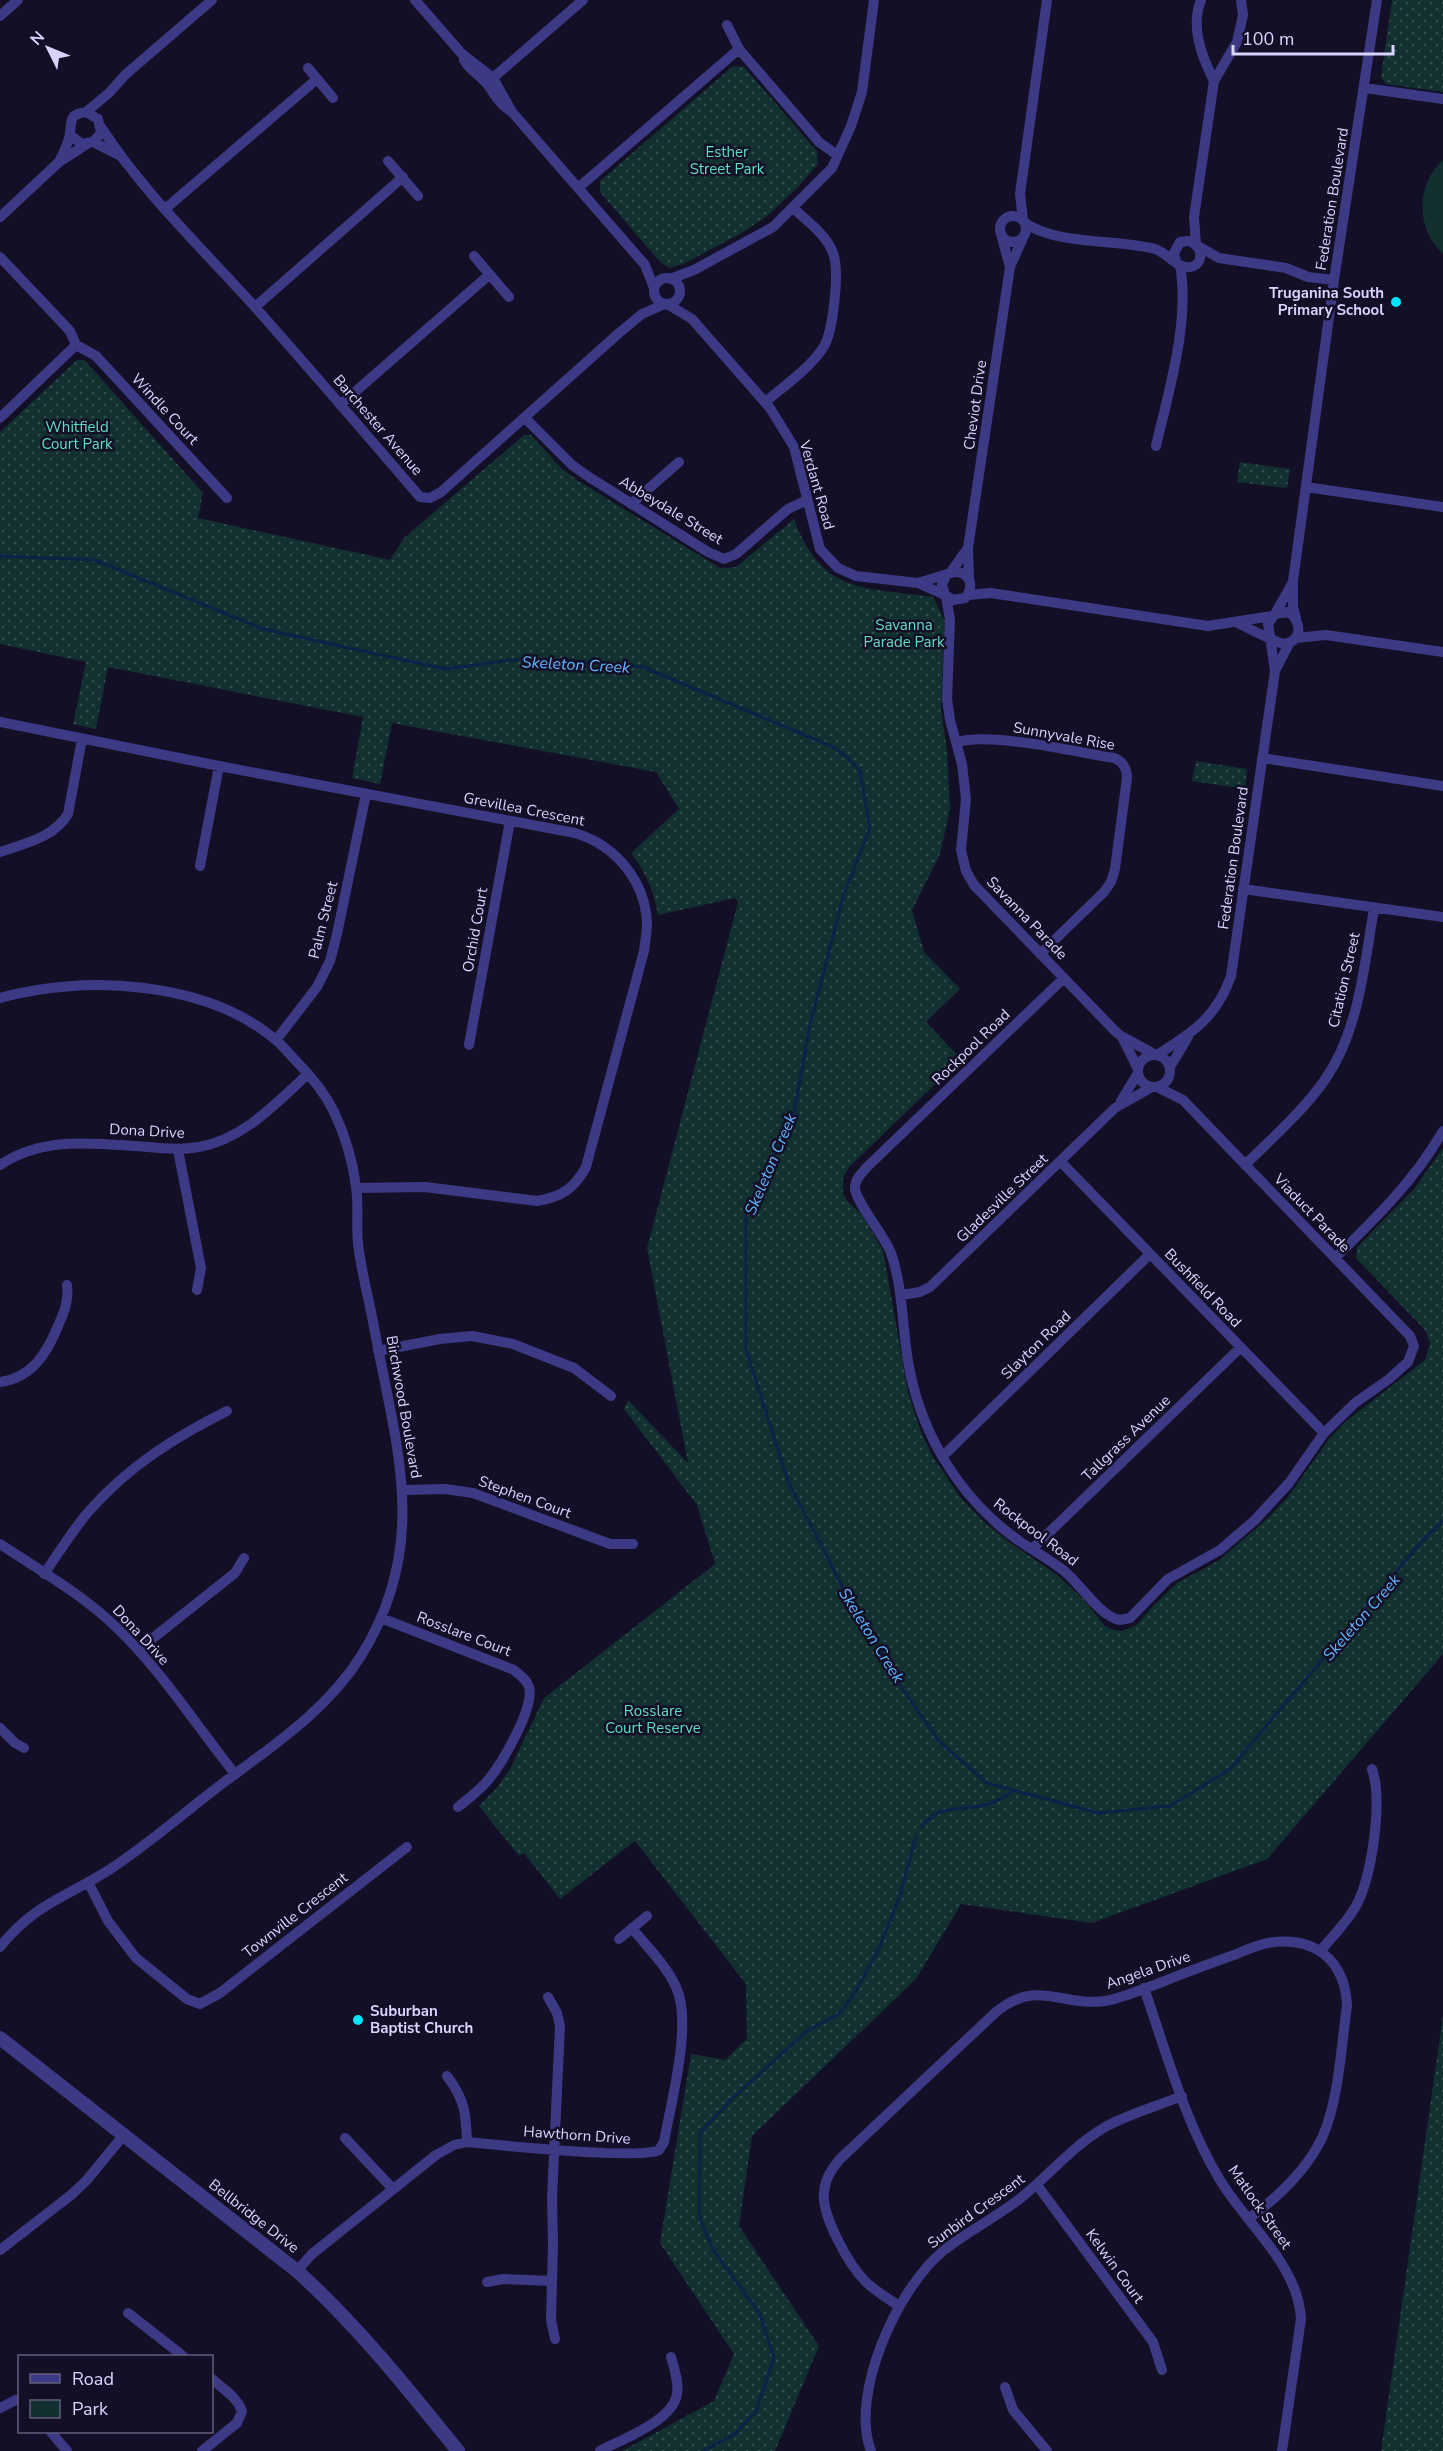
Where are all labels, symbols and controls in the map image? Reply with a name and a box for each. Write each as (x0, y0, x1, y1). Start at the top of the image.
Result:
north arrow (18, 18, 78, 78)
scale bar (1233, 18, 1394, 56)
text: N (26, 27, 50, 50)
text: 100 m (1242, 27, 1294, 51)
street label: Federation Boulevard (1311, 126, 1353, 272)
park label: Esther Street Park (690, 142, 765, 179)
place label: Truganina South Primary School (1269, 283, 1384, 320)
marker: Truganina South Primary School (1389, 295, 1403, 309)
street label: Cheviot Drive (959, 359, 991, 451)
street label: Windle Court (127, 369, 204, 450)
street label: Barchester Avenue (329, 370, 427, 480)
park label: Whitfield Court Park (41, 417, 113, 454)
street label: Verdant Road (794, 437, 839, 532)
street label: Abbeydale Street (615, 471, 727, 549)
park label: Savanna Parade Park (864, 615, 945, 652)
water label: Skeleton Creek (521, 651, 632, 679)
street label: Sunnyvale Rise (1012, 717, 1116, 755)
street label: Federation Boulevard (1213, 785, 1253, 931)
street label: Grevillea Crescent (462, 787, 587, 831)
street label: Savanna Parade (982, 872, 1072, 964)
street label: Palm Street (304, 878, 342, 961)
street label: Orchid Court (458, 885, 492, 974)
street label: Citation Street (1323, 930, 1365, 1030)
street label: Rockpool Road (928, 1005, 1014, 1089)
water label: Skeleton Creek (740, 1109, 803, 1219)
street label: Dona Drive (109, 1119, 185, 1143)
street label: Gladesville Street (952, 1149, 1053, 1247)
street label: Viaduct Parade (1269, 1169, 1355, 1257)
street label: Bushfield Road (1160, 1244, 1246, 1332)
street label: Slayton Road (997, 1306, 1075, 1384)
street label: Birchwood Boulevard (382, 1334, 426, 1480)
street label: Tallgrass Avenue (1077, 1391, 1175, 1485)
street label: Stephen Court (476, 1471, 575, 1523)
street label: Rockpool Road (990, 1494, 1082, 1570)
water label: Skeleton Creek (1318, 1569, 1406, 1666)
water label: Skeleton Creek (833, 1584, 910, 1688)
street label: Dona Drive (108, 1601, 174, 1669)
street label: Rosslare Court (414, 1607, 515, 1661)
park label: Rosslare Court Reserve (605, 1701, 701, 1738)
street label: Townville Crescent (238, 1867, 352, 1962)
street label: Angela Drive (1103, 1946, 1193, 1994)
place label: Suburban Baptist Church (370, 2001, 473, 2038)
marker: Suburban Baptist Church (351, 2013, 365, 2027)
street label: Hawthorn Drive (523, 2121, 631, 2149)
street label: Matlock Street (1224, 2161, 1297, 2253)
street label: Sunbird Crescent (923, 2169, 1029, 2253)
street label: Bellbridge Drive (205, 2174, 303, 2258)
street label: Kelwin Court (1081, 2225, 1149, 2308)
legend (18, 2355, 213, 2433)
text: Road (72, 2367, 114, 2391)
text: Park (72, 2397, 109, 2421)

